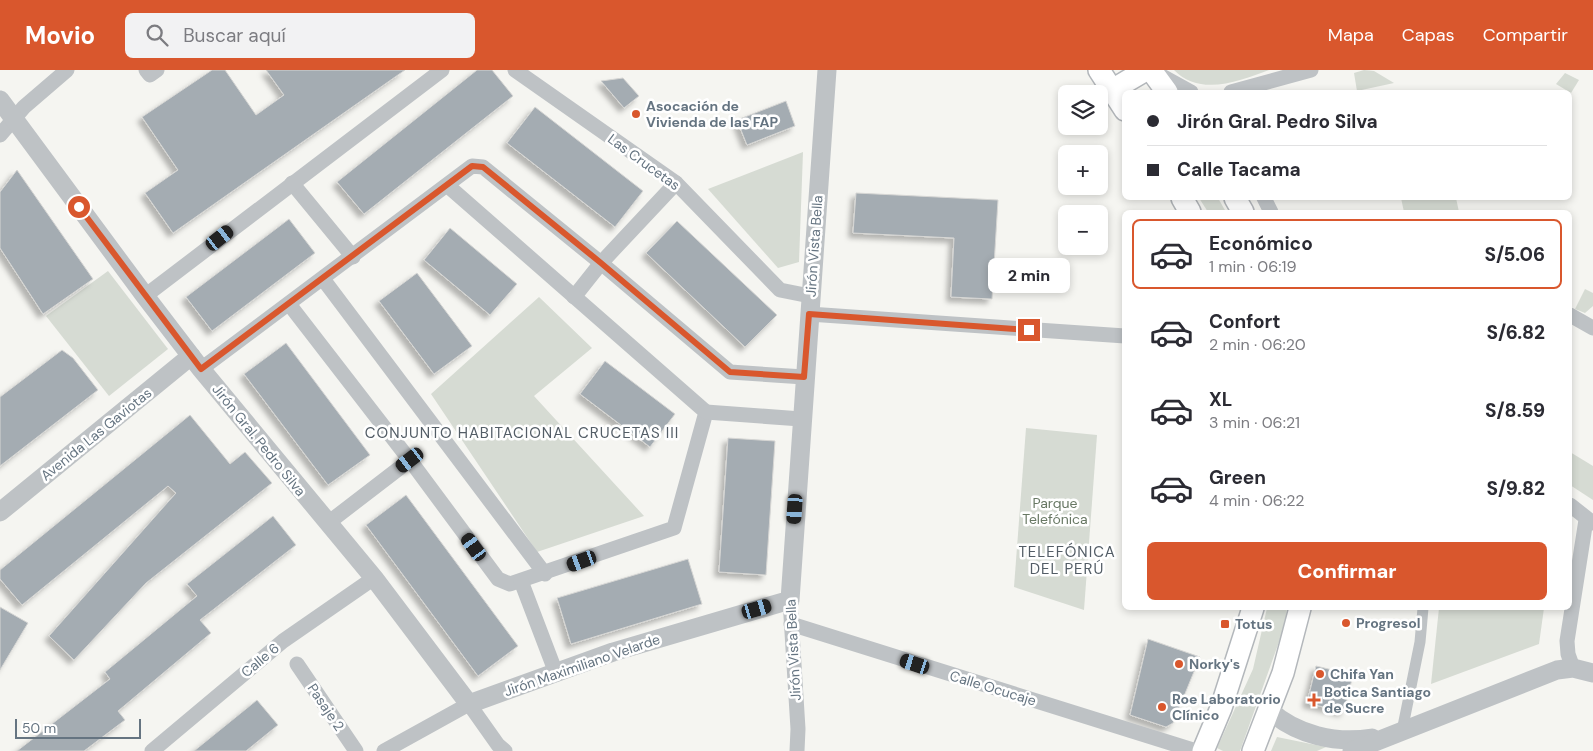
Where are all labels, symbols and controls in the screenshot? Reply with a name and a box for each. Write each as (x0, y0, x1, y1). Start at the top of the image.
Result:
search box (125, 13, 475, 58)
text: Movio (25, 20, 95, 51)
icon: search (143, 21, 171, 49)
text: Buscar aquí (183, 23, 286, 48)
text: Mapa (1328, 23, 1374, 47)
text: Capas (1402, 23, 1455, 47)
text: Compartir (1483, 23, 1568, 47)
map controls (1058, 85, 1108, 255)
button: layers (1058, 85, 1108, 135)
place label: Asocación de Vivienda de las FAP (646, 97, 778, 131)
marker: Asocación de Vivienda de las FAP (630, 108, 642, 120)
text: Jirón Gral. Pedro Silva (1177, 109, 1378, 134)
street label: Las Crucetas (604, 130, 684, 194)
button: + (1058, 145, 1108, 195)
text: Calle Tacama (1177, 157, 1301, 182)
street label: Jirón Vista Bella (801, 195, 827, 297)
route start (68, 196, 90, 218)
button: − (1058, 205, 1108, 255)
car (203, 223, 236, 253)
text: Económico (1209, 231, 1313, 256)
icon: car (1149, 232, 1194, 277)
text: S/5.06 (1484, 242, 1545, 267)
text: 1 min · 06:19 (1209, 256, 1296, 277)
callout: 2 min (988, 258, 1070, 292)
text: 2 min (1008, 265, 1050, 286)
text: Confort (1209, 309, 1281, 334)
icon: car (1149, 310, 1194, 355)
route end (1018, 319, 1040, 341)
text: S/6.82 (1486, 320, 1545, 345)
text: 2 min · 06:20 (1209, 334, 1306, 355)
street label: Jirón Gral. Pedro Silva (208, 380, 310, 500)
street label: Avenida Las Gaviotas (37, 384, 155, 484)
text: XL (1209, 387, 1232, 412)
icon: car (1149, 388, 1194, 433)
text: S/8.59 (1485, 398, 1545, 423)
text: 3 min · 06:21 (1209, 412, 1300, 433)
district label: CONJUNTO HABITACIONAL CRUCETAS III (365, 423, 679, 443)
car (393, 445, 426, 475)
text: Green (1209, 465, 1266, 490)
icon: car (1149, 466, 1194, 511)
text: S/9.82 (1487, 476, 1545, 501)
text: 4 min · 06:22 (1209, 490, 1305, 511)
car (786, 494, 803, 524)
park label: Parque Telefónica (1022, 494, 1088, 528)
car (459, 530, 488, 564)
district label: TELEFÓNICA DEL PERÚ (1018, 542, 1116, 579)
button: Confirmar (1147, 542, 1547, 600)
car (565, 549, 598, 573)
car (740, 598, 773, 620)
street label: Jirón Vista Bella (781, 599, 805, 701)
place label: Progresol (1356, 614, 1420, 632)
place label: Totus (1235, 615, 1273, 633)
marker: Progresol (1340, 617, 1352, 629)
marker: Totus (1219, 618, 1231, 630)
street label: Jirón Maximiliano Velarde (502, 630, 662, 700)
street label: Calle 6 (237, 639, 283, 681)
car (898, 652, 931, 676)
place label: Norky's (1189, 655, 1240, 673)
marker: Norky's (1173, 658, 1185, 670)
place label: Chifa Yan (1330, 665, 1394, 683)
street label: Calle Ocucaje (948, 666, 1038, 710)
marker: Chifa Yan (1314, 668, 1326, 680)
street label: Pasaje 2 (304, 680, 348, 734)
place label: Botica Santiago de Sucre (1324, 683, 1431, 717)
place label: Roe Laboratorio Clínico (1172, 690, 1281, 724)
marker: Botica Santiago de Sucre (1308, 694, 1320, 706)
marker: Roe Laboratorio Clínico (1156, 701, 1168, 713)
scale bar (15, 716, 141, 739)
text: 50 m (22, 719, 56, 737)

